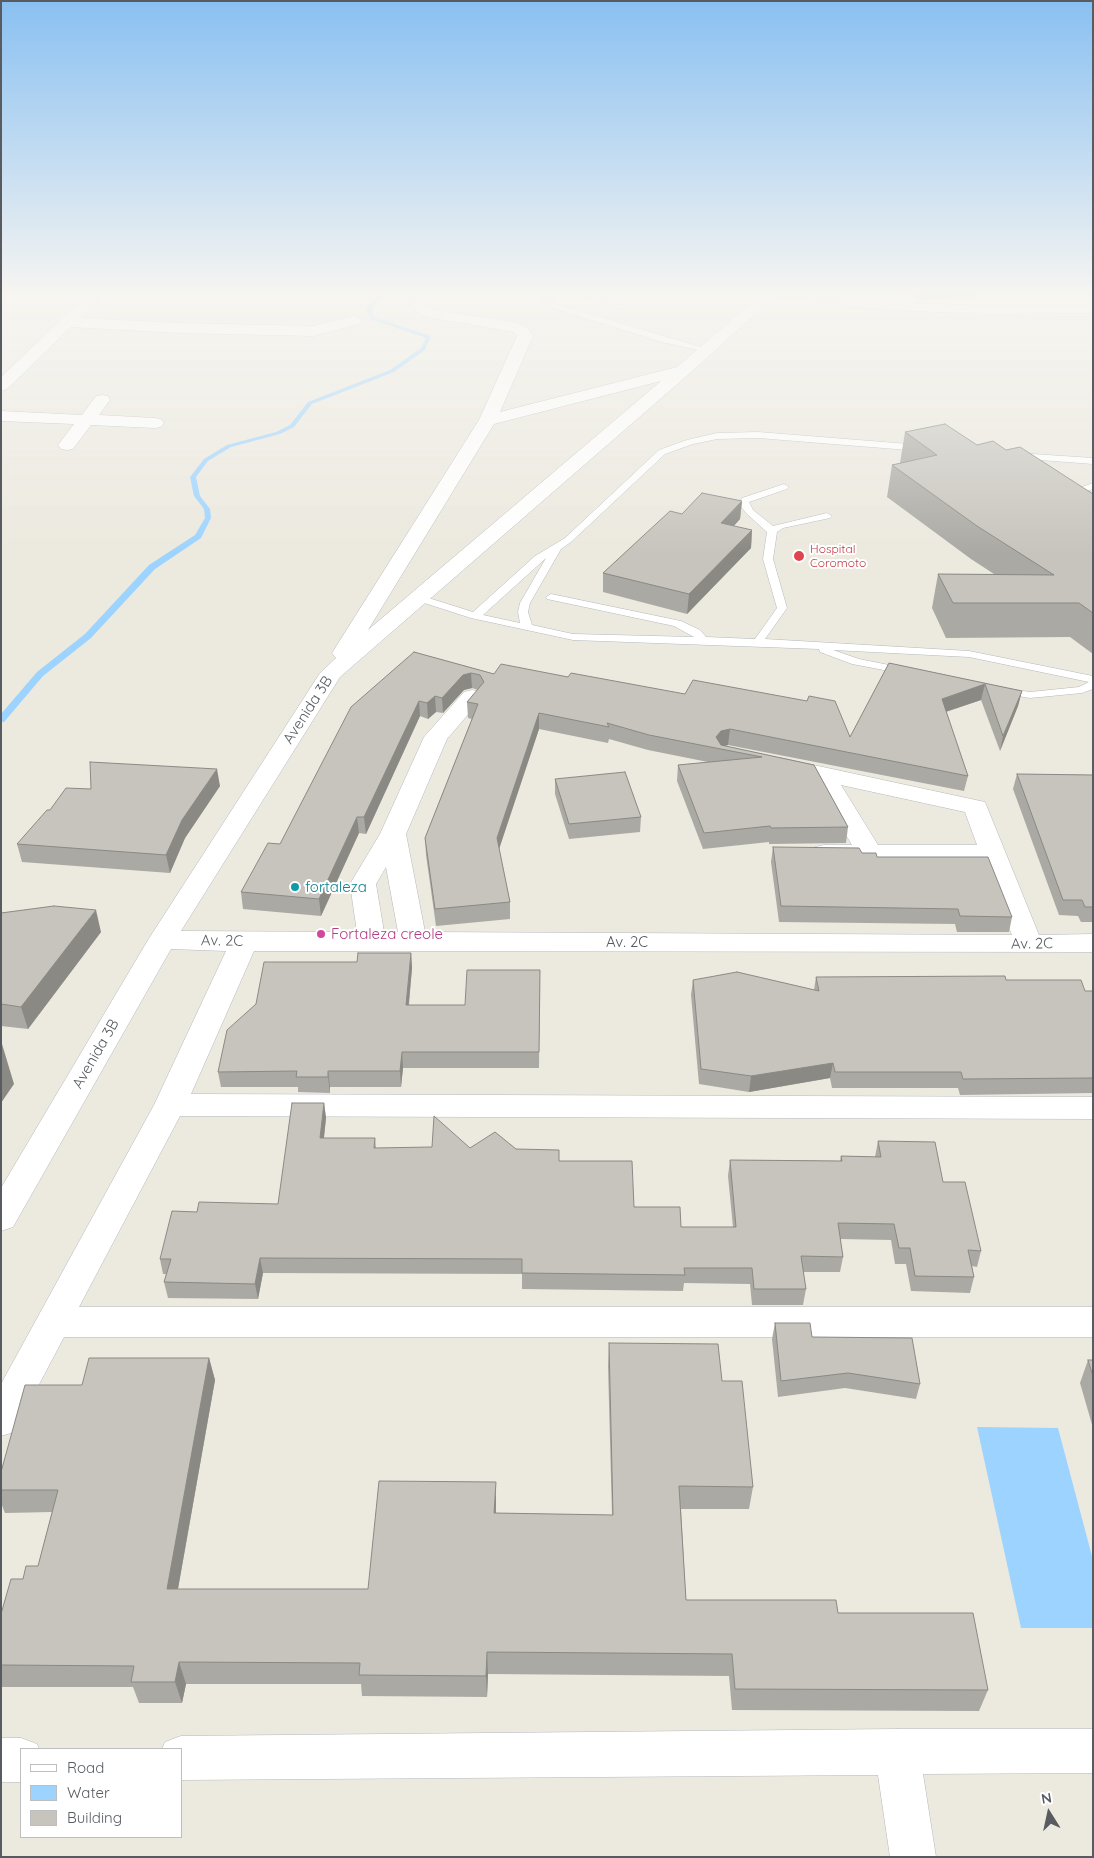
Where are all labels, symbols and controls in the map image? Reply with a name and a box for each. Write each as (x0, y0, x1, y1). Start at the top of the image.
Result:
place label: Hospital Coromoto (810, 542, 866, 570)
marker: Hospital Coromoto (792, 549, 806, 563)
street label: Avenida 3B (279, 673, 337, 747)
place label: fortaleza (305, 878, 367, 896)
marker: fortaleza (289, 881, 301, 893)
place label: Fortaleza creole (331, 925, 443, 943)
marker: Fortaleza creole (315, 928, 327, 940)
street label: Av. 2C (201, 932, 243, 950)
street label: Av. 2C (606, 933, 648, 951)
street label: Av. 2C (1011, 935, 1053, 953)
street label: Avenida 3B (69, 1016, 123, 1092)
legend (20, 1748, 182, 1838)
text: Road (67, 1758, 104, 1777)
text: Water (67, 1783, 110, 1802)
north arrow (1024, 1788, 1074, 1838)
text: N (1040, 1788, 1053, 1808)
text: Building (67, 1808, 122, 1827)

